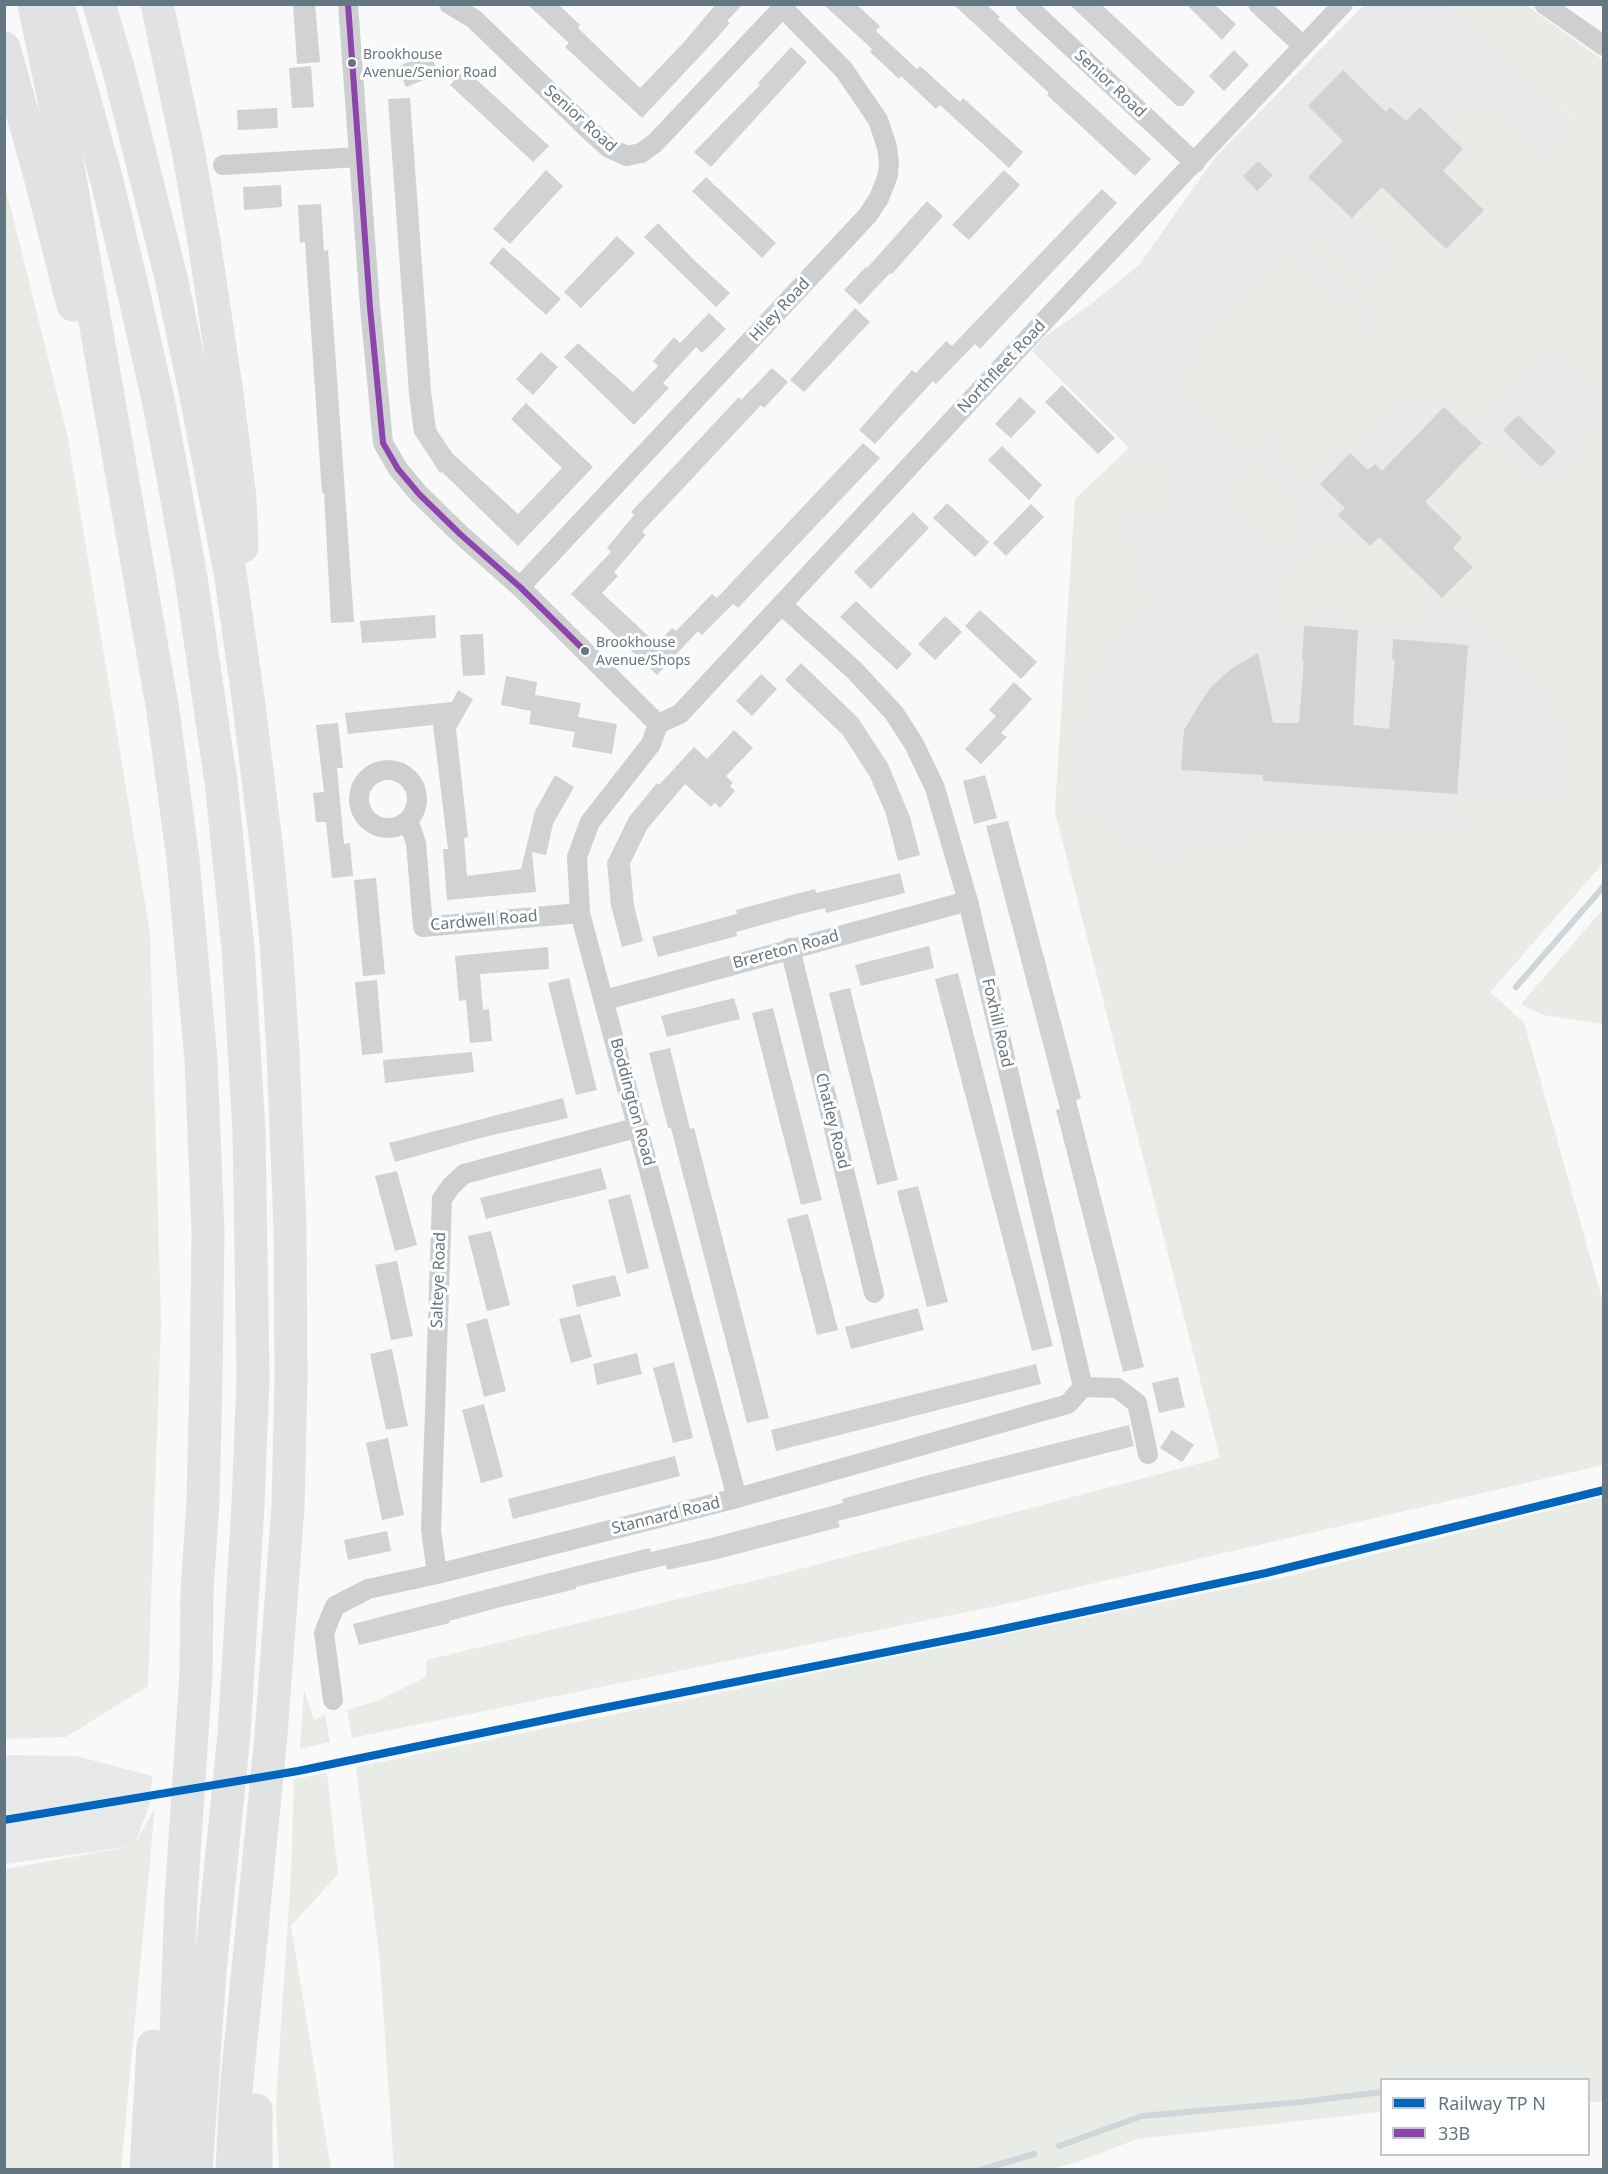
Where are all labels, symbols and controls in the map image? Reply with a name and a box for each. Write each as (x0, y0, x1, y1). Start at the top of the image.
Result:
street label: Senior Road (1070, 46, 1150, 122)
place label: Brookhouse Avenue/Senior Road (363, 47, 497, 80)
marker: Brookhouse Avenue/Senior Road (346, 57, 358, 69)
street label: Senior Road (540, 82, 620, 156)
street label: Hiley Road (746, 274, 814, 346)
street label: Northfleet Road (954, 317, 1050, 417)
place label: Brookhouse Avenue/Shops (596, 635, 690, 668)
marker: Brookhouse Avenue/Shops (579, 645, 591, 657)
street label: Cardwell Road (430, 907, 538, 935)
street label: Brereton Road (731, 927, 841, 973)
street label: Foxhill Road (977, 977, 1017, 1069)
street label: Boddington Road (606, 1036, 658, 1168)
street label: Chatley Road (811, 1071, 853, 1171)
street label: Salteye Road (428, 1232, 450, 1328)
street label: Stannard Road (610, 1493, 722, 1539)
legend (1380, 2078, 1590, 2156)
text: Railway TP N (1438, 2091, 1546, 2115)
text: 33B (1438, 2121, 1470, 2145)

